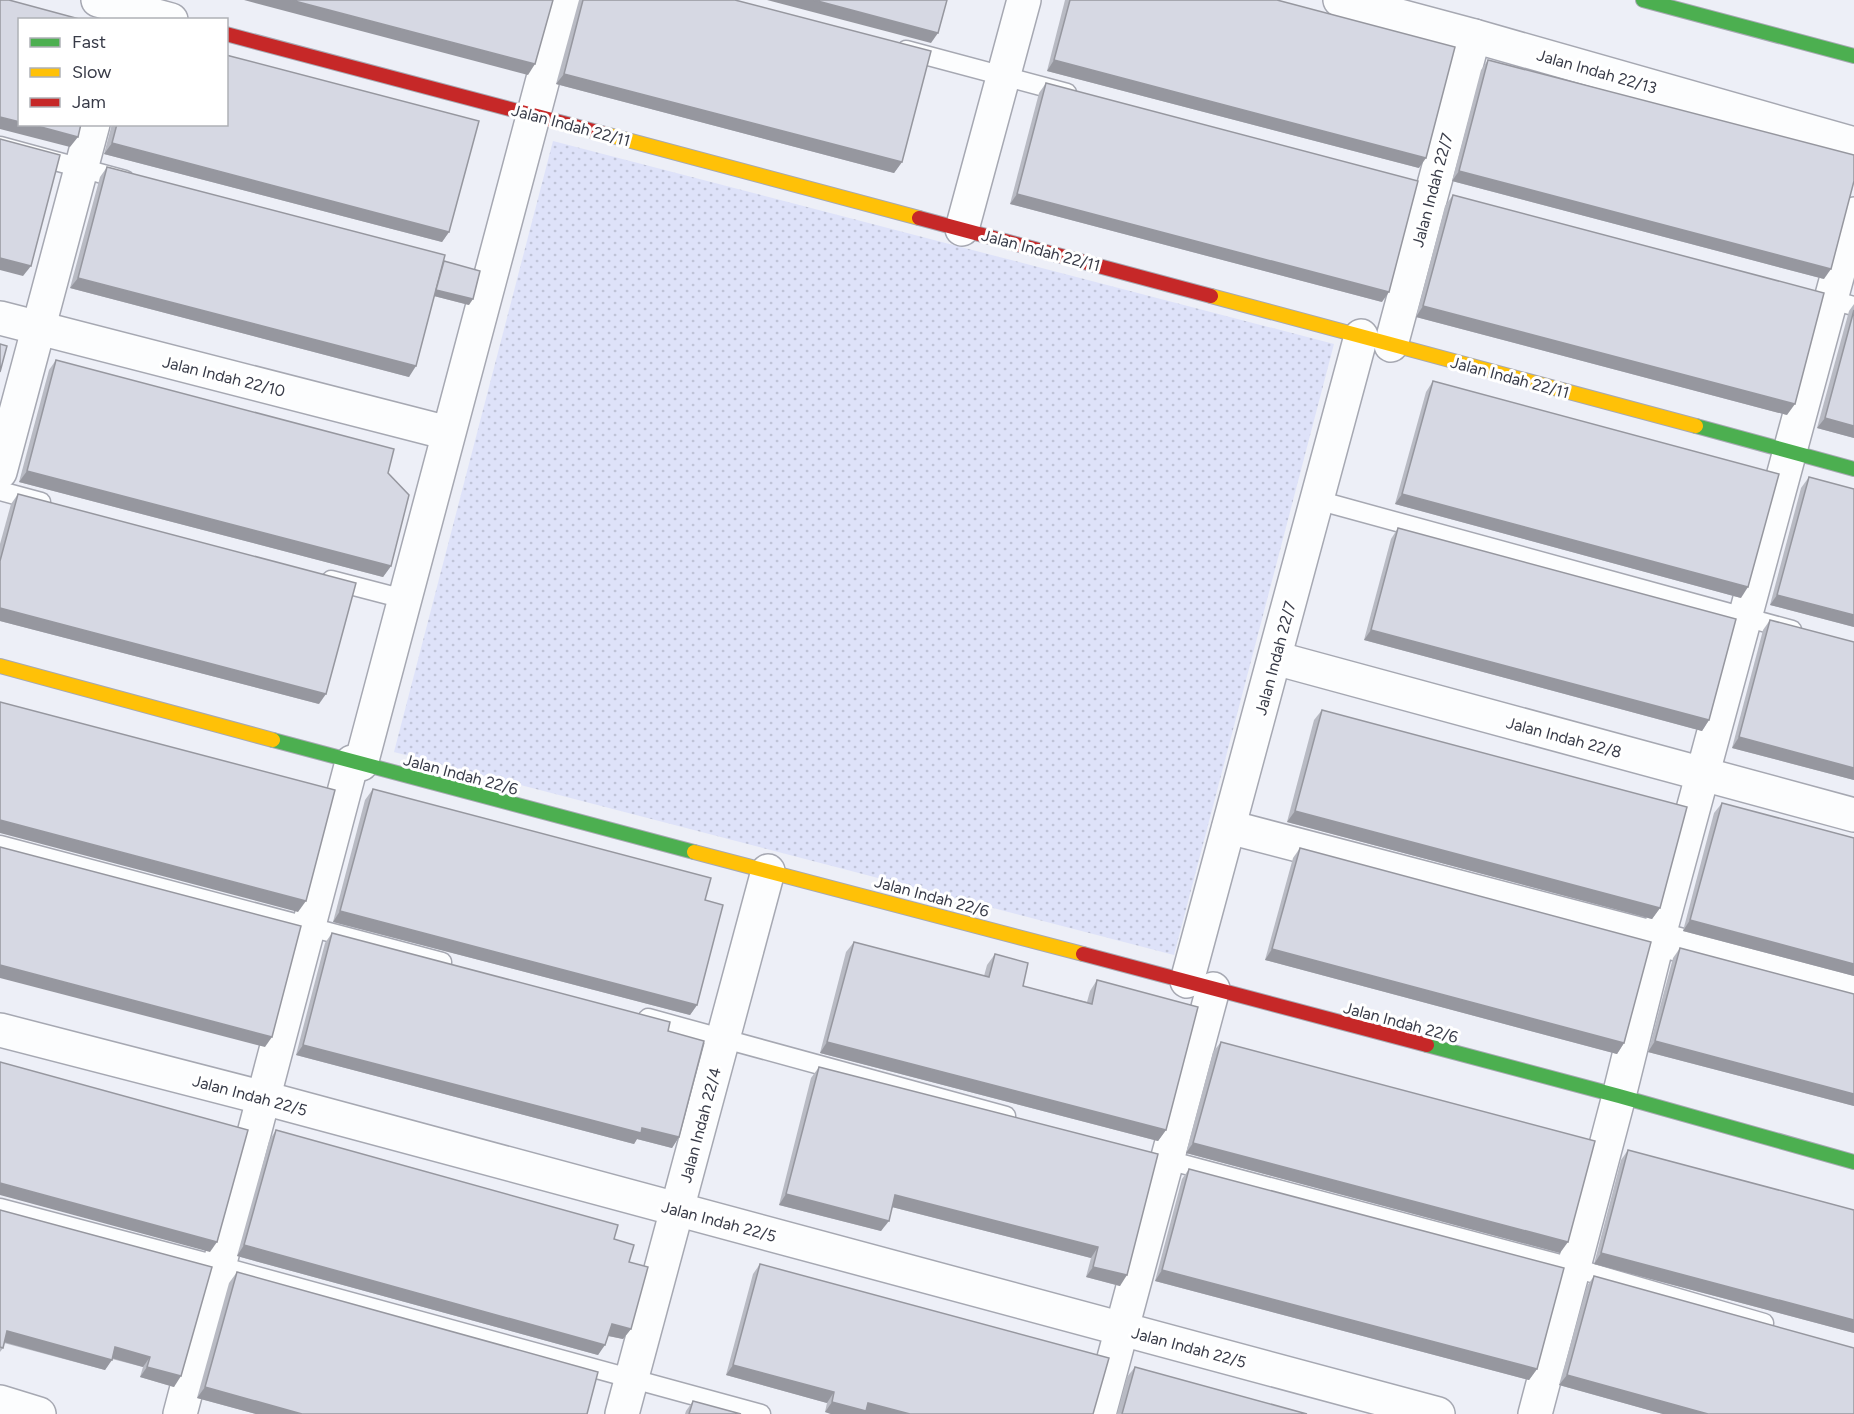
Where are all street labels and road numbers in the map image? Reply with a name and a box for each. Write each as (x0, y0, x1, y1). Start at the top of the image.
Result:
street label: Jalan Indah 22/13 (1535, 45, 1659, 98)
street label: Jalan Indah 22/11 (510, 101, 632, 150)
street label: Jalan Indah 22/7 (1408, 131, 1457, 249)
street label: Jalan Indah 22/11 (980, 226, 1102, 275)
street label: Jalan Indah 22/10 (161, 352, 287, 401)
street label: Jalan Indah 22/11 (1449, 353, 1571, 402)
street label: Jalan Indah 22/7 (1251, 599, 1300, 717)
street label: Jalan Indah 22/8 (1504, 713, 1624, 762)
street label: Jalan Indah 22/6 (402, 750, 520, 799)
street label: Jalan Indah 22/6 (873, 872, 991, 921)
street label: Jalan Indah 22/6 (1342, 998, 1460, 1047)
street label: Jalan Indah 22/4 (676, 1065, 725, 1185)
street label: Jalan Indah 22/5 (190, 1071, 309, 1120)
street label: Jalan Indah 22/5 (659, 1197, 778, 1246)
street label: Jalan Indah 22/5 (1129, 1323, 1248, 1372)

